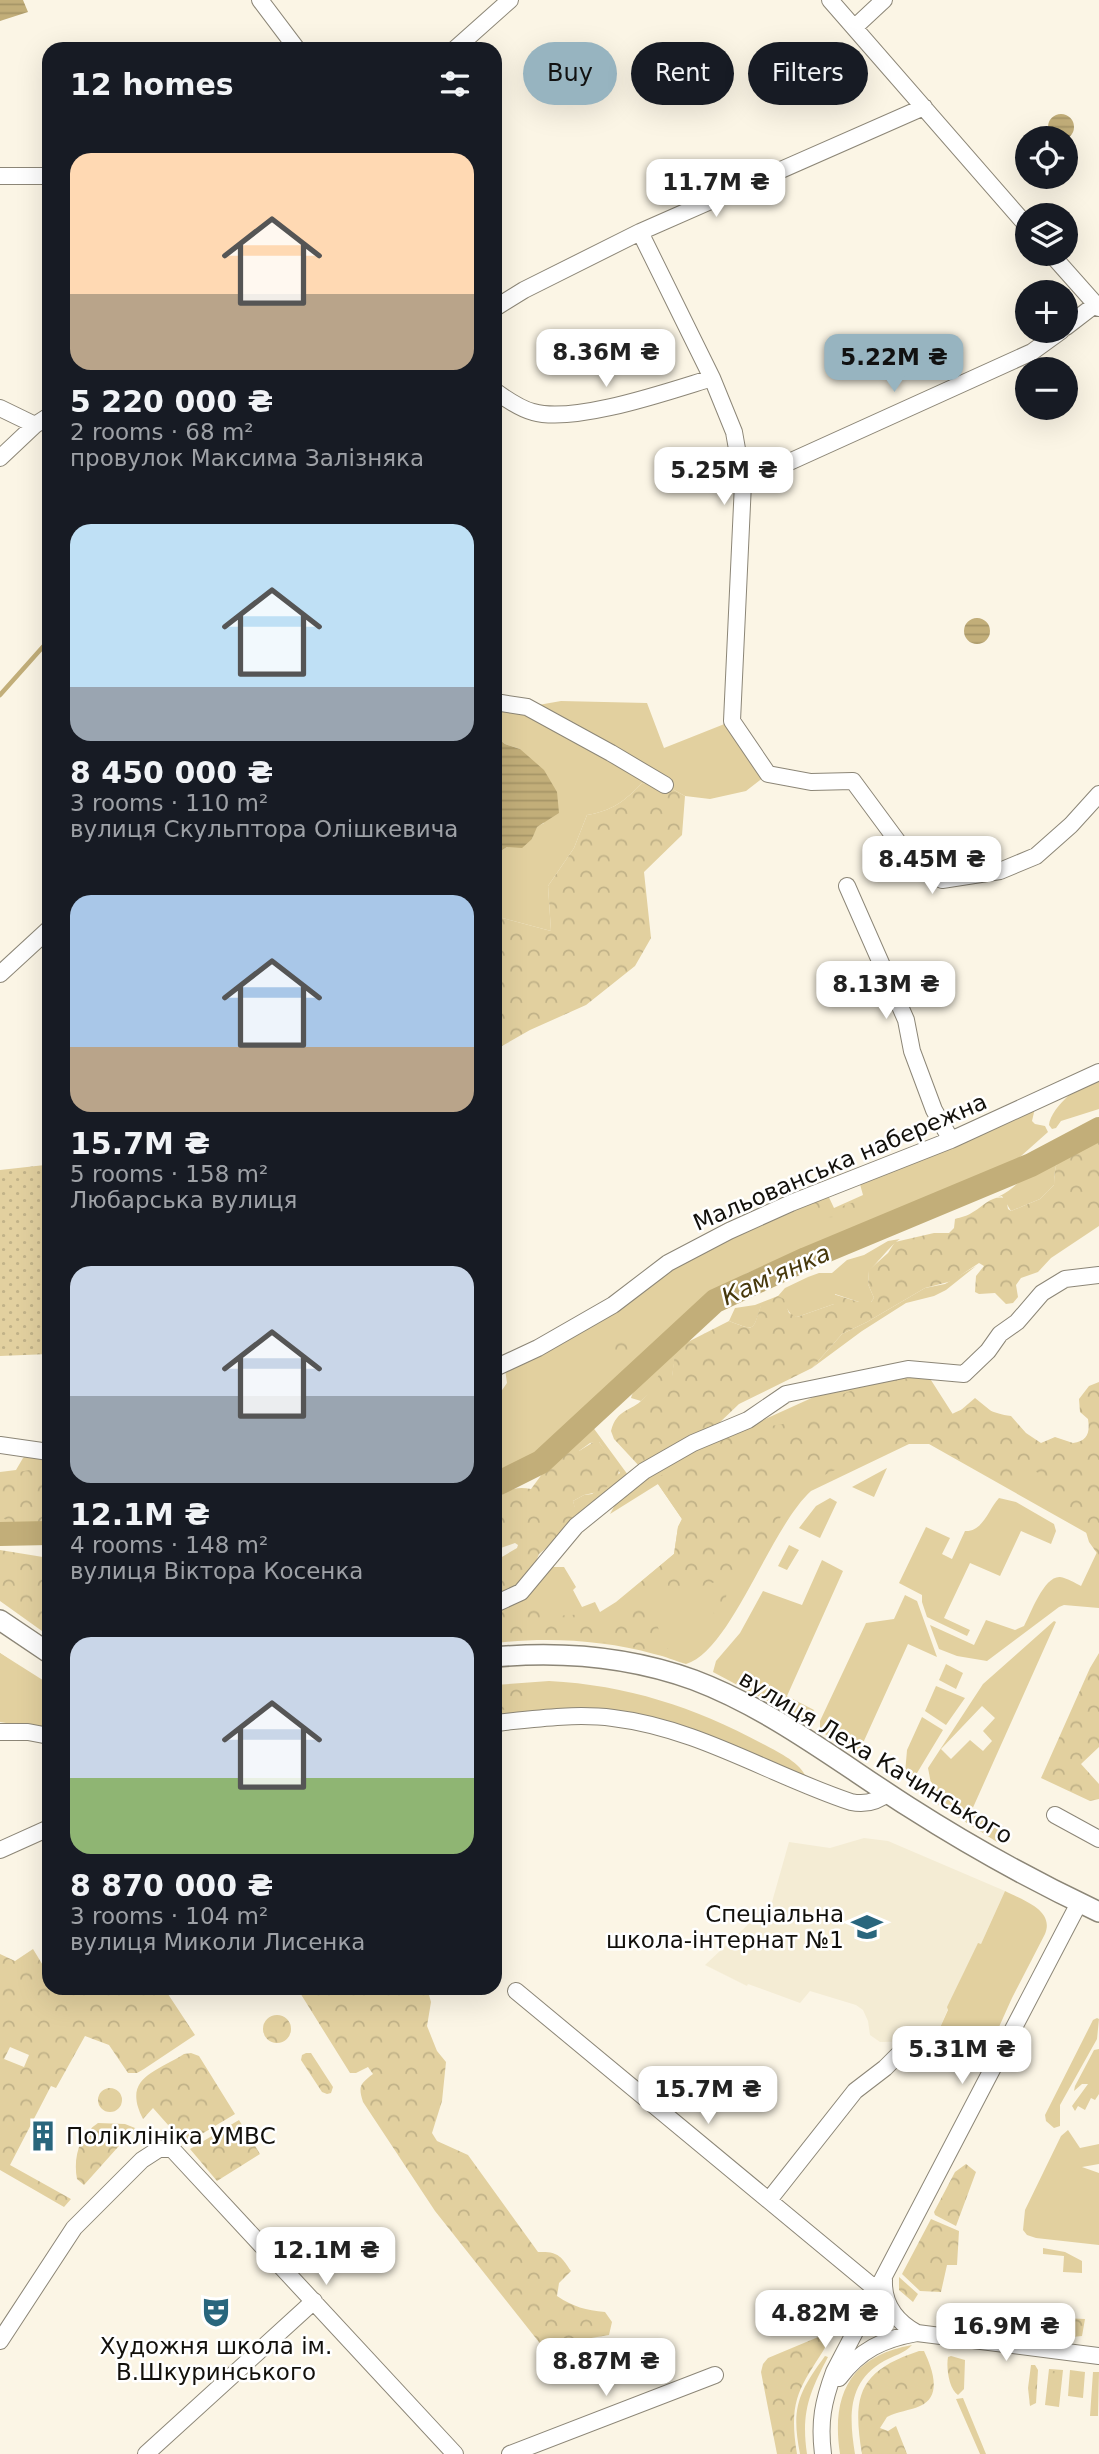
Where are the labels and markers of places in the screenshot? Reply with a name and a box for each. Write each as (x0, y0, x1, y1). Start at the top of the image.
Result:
pin: 11.7M ₴ (651, 160, 781, 219)
pin: 8.36M ₴ (541, 330, 671, 389)
pin: 5.22M ₴ (829, 334, 959, 394)
pin: 5.25M ₴ (659, 448, 789, 507)
pin: 8.45M ₴ (867, 836, 997, 896)
pin: 8.13M ₴ (821, 962, 951, 1021)
place label: Спеціальна школа-інтернат №1 (606, 1901, 844, 1953)
school or university icon: Спеціальна школа-інтернат №1 (850, 1910, 884, 1944)
pin: 5.31M ₴ (897, 2026, 1027, 2086)
pin: 15.7M ₴ (643, 2066, 773, 2126)
building icon: Поліклініка УМВС (26, 2119, 60, 2153)
place label: Поліклініка УМВС (66, 2123, 276, 2149)
pin: 12.1M ₴ (261, 2228, 391, 2287)
pin: 4.82M ₴ (760, 2290, 890, 2350)
theatre icon: Художня школа ім. В.Шкуринського (199, 2295, 233, 2329)
pin: 16.9M ₴ (941, 2304, 1071, 2363)
place label: Художня школа ім. В.Шкуринського (100, 2333, 332, 2385)
pin: 8.87M ₴ (541, 2338, 671, 2398)

